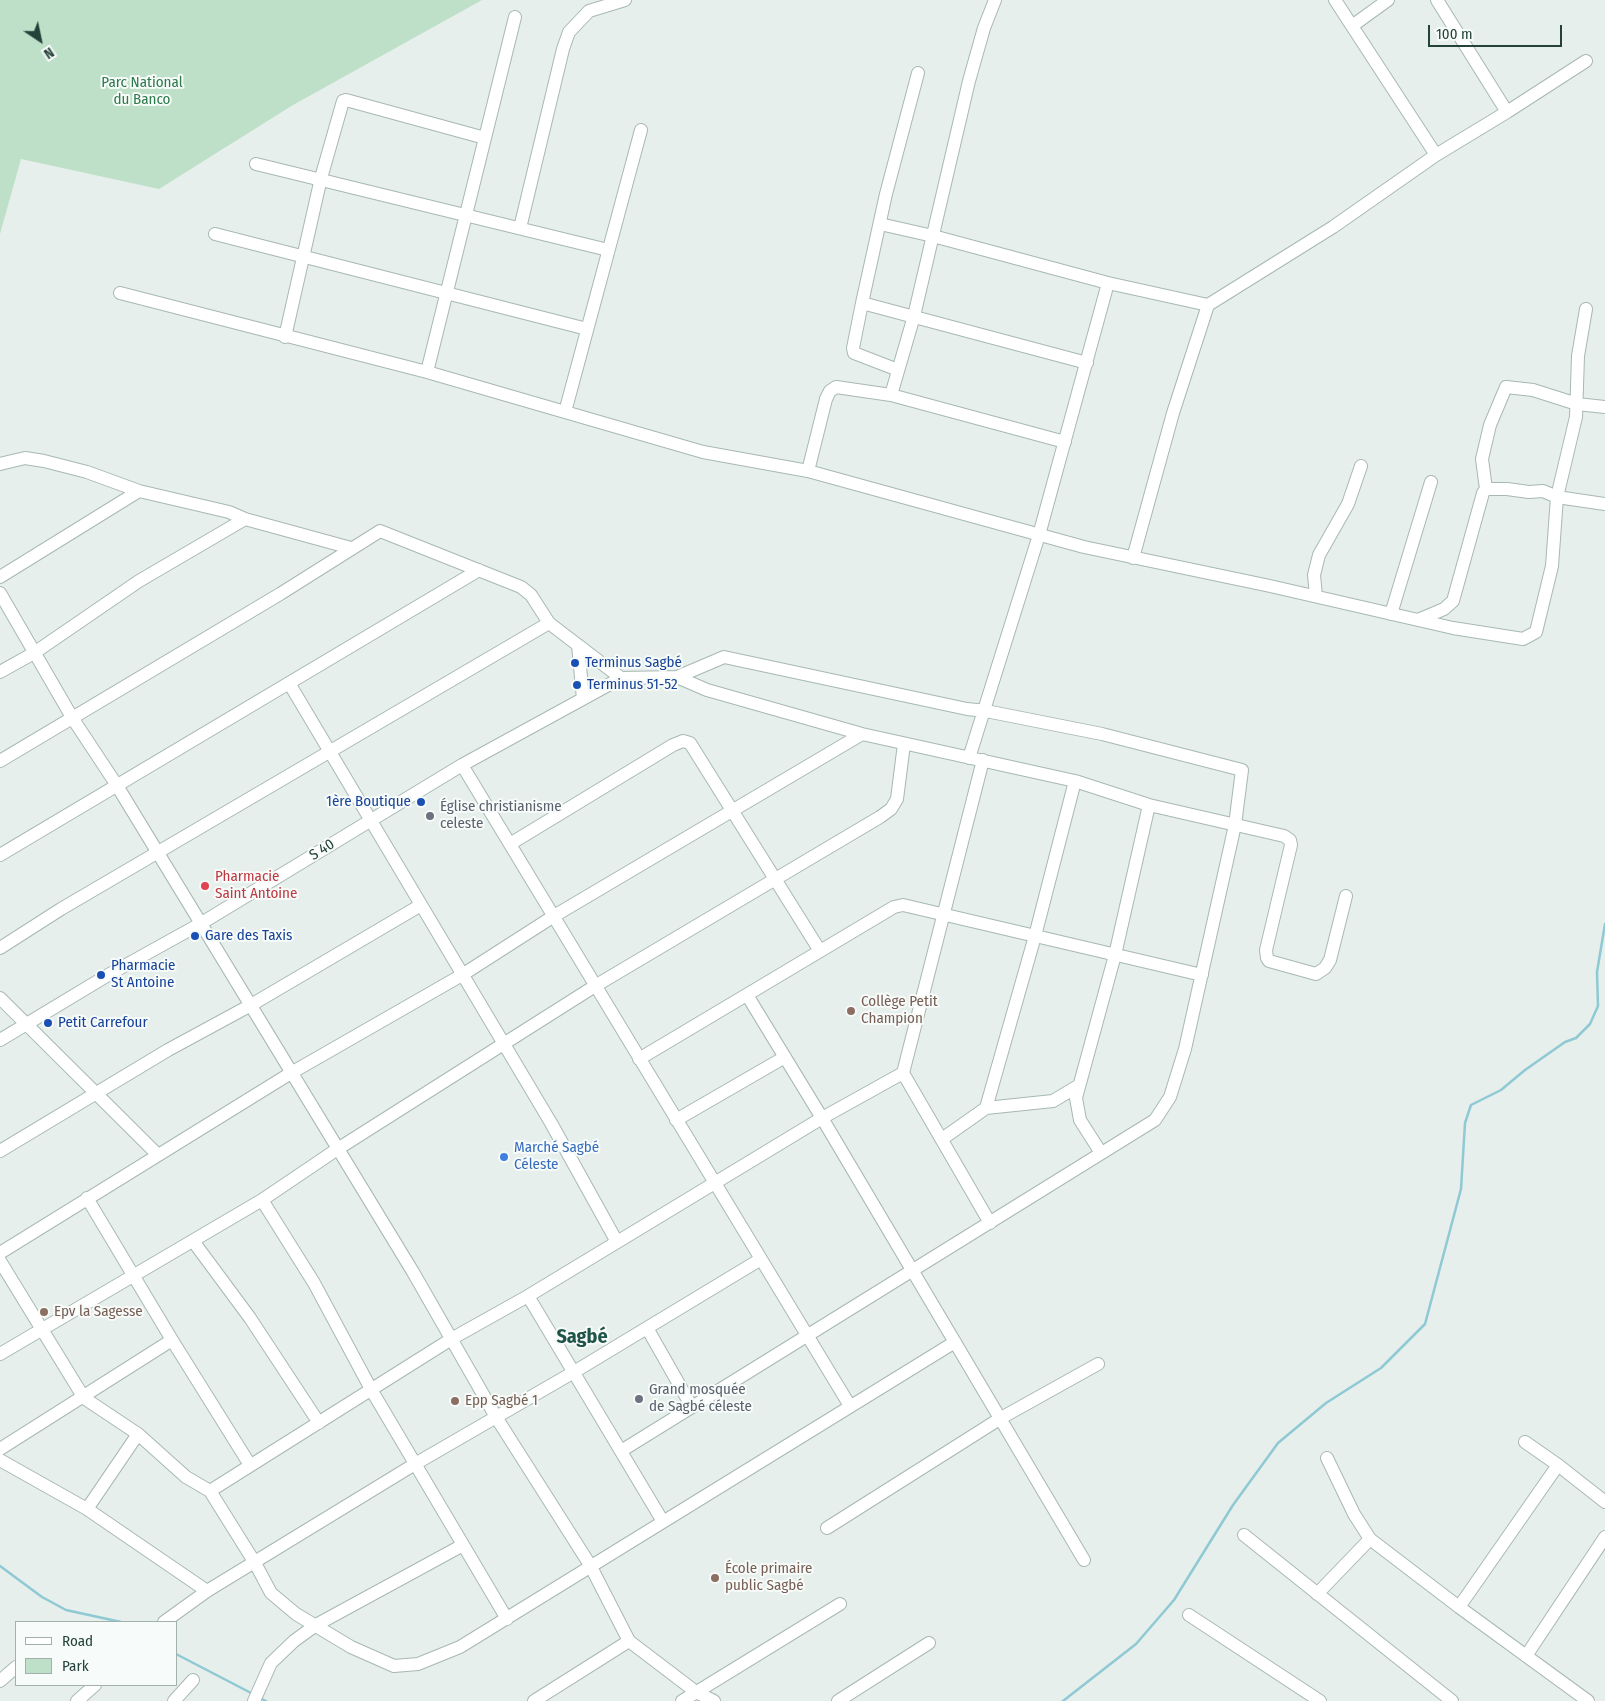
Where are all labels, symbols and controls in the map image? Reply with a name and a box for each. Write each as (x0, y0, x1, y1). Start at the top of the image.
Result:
north arrow (15, 15, 65, 65)
scale bar (1430, 15, 1564, 47)
text: 100 m (1436, 25, 1473, 43)
text: N (40, 43, 57, 62)
park label: Parc National du Banco (101, 74, 183, 109)
place label: Terminus Sagbé (585, 654, 682, 672)
marker: Terminus Sagbé (569, 657, 581, 669)
place label: Terminus 51-52 (587, 676, 677, 694)
marker: Terminus 51-52 (571, 679, 583, 691)
place label: 1ère Boutique (326, 793, 411, 811)
marker: 1ère Boutique (415, 796, 427, 808)
place label: Église christianisme celeste (440, 798, 562, 833)
marker: Église christianisme celeste (424, 810, 436, 822)
street label: S 40 (306, 835, 338, 865)
place label: Pharmacie Saint Antoine (215, 868, 297, 903)
marker: Pharmacie Saint Antoine (199, 880, 211, 892)
place label: Gare des Taxis (205, 927, 292, 945)
marker: Gare des Taxis (189, 930, 201, 942)
place label: Pharmacie St Antoine (111, 957, 176, 992)
marker: Pharmacie St Antoine (95, 969, 107, 981)
place label: Collège Petit Champion (861, 993, 938, 1028)
marker: Collège Petit Champion (845, 1005, 857, 1017)
place label: Petit Carrefour (58, 1014, 148, 1032)
marker: Petit Carrefour (42, 1017, 54, 1029)
place label: Marché Sagbé Céleste (514, 1139, 599, 1174)
marker: Marché Sagbé Céleste (498, 1151, 510, 1163)
place label: Epv la Sagesse (54, 1303, 143, 1321)
marker: Epv la Sagesse (38, 1306, 50, 1318)
district label: Sagbé (556, 1325, 608, 1349)
place label: Grand mosquée de Sagbé céleste (649, 1381, 752, 1416)
place label: Epp Sagbé 1 (465, 1392, 538, 1410)
marker: Grand mosquée de Sagbé céleste (633, 1393, 645, 1405)
marker: Epp Sagbé 1 (449, 1395, 461, 1407)
place label: École primaire public Sagbé (725, 1560, 812, 1595)
marker: École primaire public Sagbé (709, 1572, 721, 1584)
legend (15, 1621, 178, 1686)
text: Road (62, 1632, 93, 1650)
text: Park (62, 1657, 89, 1675)

